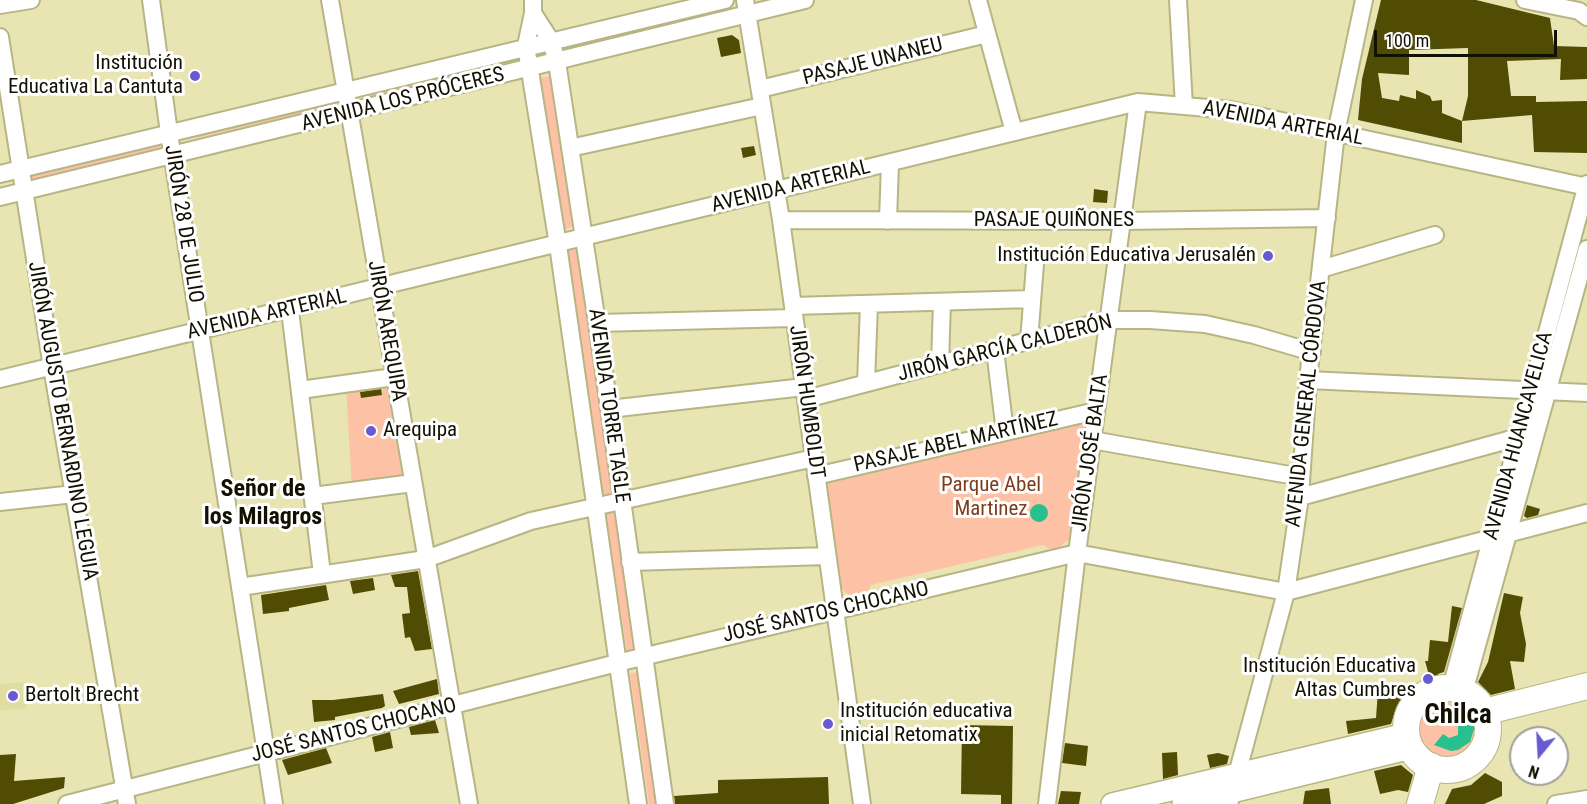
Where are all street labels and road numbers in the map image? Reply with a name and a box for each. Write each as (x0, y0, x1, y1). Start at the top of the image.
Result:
street label: PASAJE UNANEU (801, 32, 945, 92)
street label: AVENIDA LOS PRÓCERES (299, 63, 507, 137)
street label: AVENIDA ARTERIAL (1201, 96, 1365, 152)
street label: JIRÓN 28 DE JULIO (158, 143, 208, 305)
street label: AVENIDA ARTERIAL (709, 155, 873, 219)
street label: PASAJE QUIÑONES (974, 208, 1134, 234)
street label: JIRÓN AREQUIPA (361, 259, 411, 403)
street label: JIRÓN AUGUSTO BERNARDINO LEGUIA (22, 260, 102, 582)
street label: AVENIDA GENERAL CÓRDOVA (1282, 279, 1332, 529)
street label: AVENIDA ARTERIAL (185, 284, 349, 346)
street label: AVENIDA TORRE TAGLE (582, 307, 634, 505)
street label: JIRÓN GARCÍA CALDERÓN (895, 310, 1115, 388)
street label: JIRÓN HUMBOLDT (783, 324, 829, 480)
street label: AVENIDA HUANCAVELICA (1479, 329, 1559, 543)
street label: JIRÓN JOSÉ BALTA (1067, 373, 1115, 533)
street label: PASAJE ABEL MARTÍNEZ (852, 407, 1060, 479)
street label: JOSÉ SANTOS CHOCANO (720, 577, 932, 649)
street label: JOSÉ SANTOS CHOCANO (249, 693, 459, 769)

